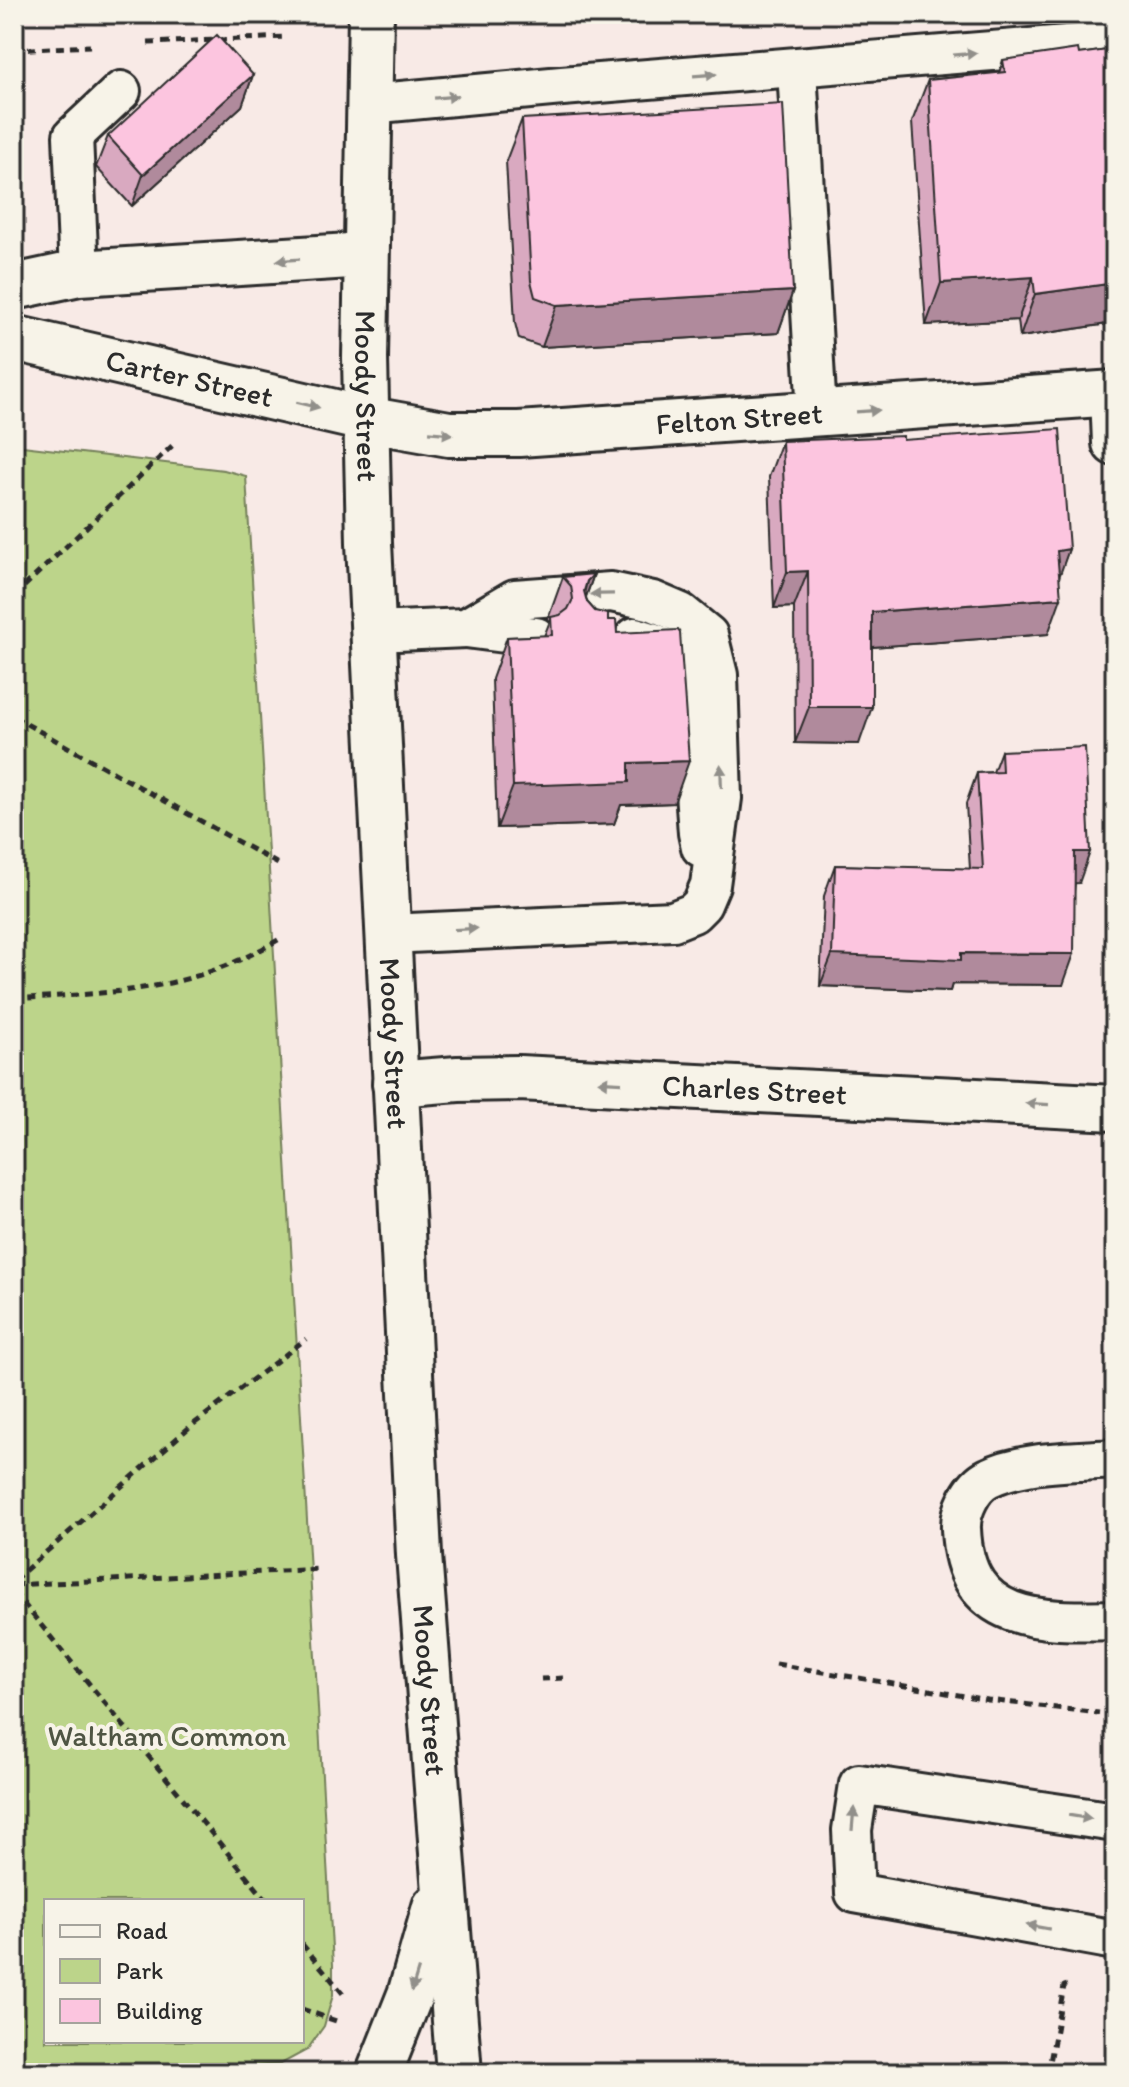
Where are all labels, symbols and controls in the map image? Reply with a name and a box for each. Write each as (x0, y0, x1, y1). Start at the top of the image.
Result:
one-way arrow (952, 48, 977, 61)
one-way arrow (693, 68, 718, 81)
one-way arrow (434, 90, 459, 103)
one-way arrow (275, 254, 300, 267)
street label: Moody Street (347, 310, 387, 482)
street label: Carter Street (102, 341, 277, 415)
street label: Felton Street (655, 394, 824, 443)
one-way arrow (296, 400, 321, 412)
one-way arrow (856, 404, 881, 417)
one-way arrow (429, 427, 454, 440)
one-way arrow (589, 587, 614, 600)
one-way arrow (715, 763, 728, 788)
one-way arrow (454, 922, 479, 935)
street label: Moody Street (372, 957, 417, 1130)
street label: Charles Street (661, 1066, 848, 1112)
one-way arrow (597, 1076, 622, 1089)
one-way arrow (1024, 1097, 1049, 1110)
street label: Moody Street (405, 1603, 455, 1777)
park label: Waltham Common (48, 1717, 286, 1754)
one-way arrow (847, 1807, 860, 1832)
one-way arrow (1068, 1811, 1093, 1824)
legend (44, 1899, 304, 2043)
text: Road (116, 1916, 168, 1945)
one-way arrow (1025, 1920, 1050, 1932)
text: Park (116, 1956, 163, 1985)
one-way arrow (408, 1968, 421, 1992)
text: Building (116, 1996, 203, 2025)

